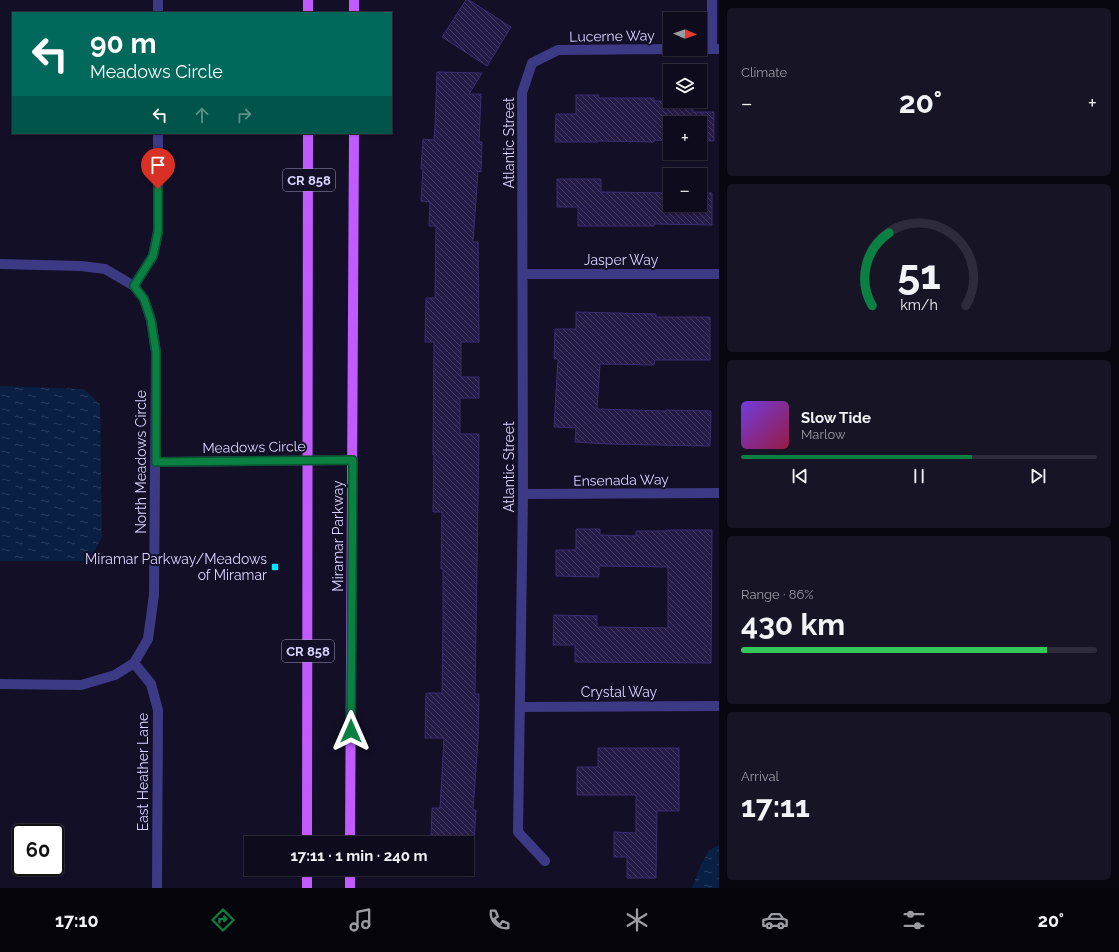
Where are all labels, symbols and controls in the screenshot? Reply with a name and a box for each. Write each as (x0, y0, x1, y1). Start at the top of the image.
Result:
north arrow (663, 12, 707, 56)
map controls (663, 12, 707, 212)
text: 90 m (90, 27, 156, 60)
street label: Lucerne Way (569, 27, 655, 45)
icon: left (24, 28, 76, 80)
text: Meadows Circle (90, 61, 223, 82)
button: layers (663, 64, 707, 108)
text: Climate (741, 65, 787, 80)
text: 20° (899, 85, 942, 120)
text: − (741, 90, 753, 116)
text: + (1088, 90, 1097, 116)
street label: Atlantic Street (501, 97, 517, 189)
icon: left (149, 104, 171, 126)
icon: ahead (191, 104, 213, 126)
icon: right (233, 104, 255, 126)
button: + (663, 116, 707, 160)
pin (141, 148, 175, 189)
icon: arrive (147, 154, 169, 176)
button: − (663, 168, 707, 212)
road number: CR 858 (283, 169, 335, 191)
text: 51 (897, 250, 941, 299)
street label: Jasper Way (584, 252, 659, 268)
text: km/h (900, 297, 938, 313)
street label: North Meadows Circle (133, 390, 149, 534)
text: Slow Tide (801, 409, 871, 427)
street label: Atlantic Street (501, 421, 517, 513)
text: Marlow (801, 427, 846, 442)
street label: Meadows Circle (202, 438, 306, 456)
icon: previous (789, 465, 811, 487)
icon: pause (908, 465, 930, 487)
icon: next (1027, 465, 1049, 487)
street label: Ensenada Way (573, 471, 669, 489)
street label: Miramar Parkway (330, 480, 346, 592)
place label: Miramar Parkway/Meadows of Miramar (85, 551, 267, 583)
marker: Miramar Parkway/Meadows of Miramar (270, 562, 280, 572)
text: Range · 86% (741, 587, 814, 602)
text: 430 km (741, 607, 845, 642)
road number: CR 858 (282, 640, 334, 662)
street label: Crystal Way (581, 684, 658, 700)
position arrow (330, 710, 372, 752)
street label: East Heather Lane (135, 713, 151, 831)
text: Arrival (741, 769, 779, 784)
text: 17:11 (741, 789, 810, 824)
speed limit sign: 60 (12, 824, 64, 876)
text: 17:11 · 1 min · 240 m (290, 847, 428, 865)
icon: directions (209, 906, 237, 934)
icon: music (347, 906, 375, 934)
icon: phone (485, 906, 513, 934)
icon: climate (623, 906, 651, 934)
icon: car (761, 906, 789, 934)
icon: filters (900, 906, 928, 934)
text: 17:10 (55, 910, 98, 931)
text: 20° (1038, 910, 1064, 931)

